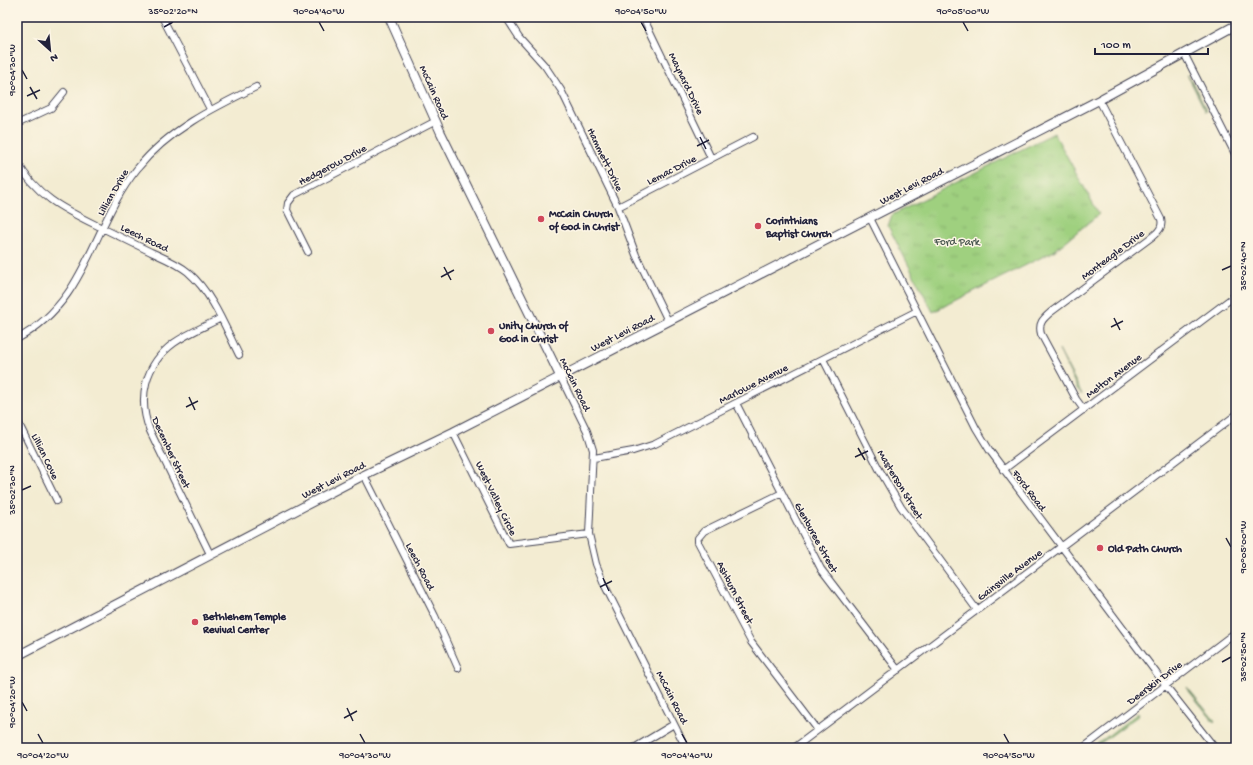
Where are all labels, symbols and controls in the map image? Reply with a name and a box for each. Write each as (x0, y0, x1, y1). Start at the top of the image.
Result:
text: 35°02'20"N (147, 6, 198, 18)
text: 90°04'40"W (292, 6, 345, 18)
text: 90°04'50"W (614, 6, 667, 18)
text: 90°05'00"W (936, 6, 990, 18)
north arrow (30, 30, 70, 70)
scale bar (1095, 30, 1208, 56)
text: 100 m (1100, 39, 1131, 53)
text: 90°04'30"W (7, 44, 19, 97)
text: N (48, 50, 60, 64)
street label: Maynard Drive (665, 51, 706, 117)
street label: McCain Road (416, 64, 451, 123)
street label: Hammett Drive (584, 126, 625, 194)
street label: Hedgerow Drive (297, 143, 369, 189)
street label: Lemac Drive (645, 153, 699, 188)
street label: West Levi Road (878, 165, 947, 208)
street label: Lillian Drive (96, 167, 132, 218)
place label: McCain Church of God in Christ (548, 209, 621, 234)
marker: McCain Church of God in Christ (536, 214, 546, 224)
place label: Corinthians Baptist Church (765, 215, 832, 241)
marker: Corinthians Baptist Church (753, 221, 763, 231)
street label: Leech Road (118, 222, 171, 256)
street label: Monteagle Drive (1079, 228, 1147, 283)
park label: Ford Park (933, 237, 981, 249)
text: 35°02'40"N (1238, 241, 1250, 292)
street label: West Levi Road (589, 312, 658, 355)
place label: Unity Church of God in Christ (499, 320, 569, 346)
marker: Unity Church of God in Christ (486, 326, 496, 336)
street label: Melton Avenue (1084, 351, 1145, 402)
street label: McCain Road (556, 356, 593, 415)
street label: Marlowe Avenue (717, 362, 791, 407)
street label: December Street (148, 414, 193, 492)
street label: Lillian Cove (28, 432, 61, 482)
street label: Masterson Street (874, 448, 925, 523)
street label: West Levi Road (300, 459, 369, 502)
street label: West Valley Circle (472, 460, 518, 538)
text: 35°02'30"N (7, 465, 19, 516)
street label: Ford Road (1008, 467, 1049, 515)
street label: Glenburee Street (791, 501, 840, 576)
text: 90°05'00"W (1238, 520, 1250, 574)
street label: Leech Road (402, 541, 437, 594)
marker: Old Path Church (1095, 543, 1105, 553)
place label: Old Path Church (1108, 543, 1182, 556)
street label: Gainsville Avenue (975, 547, 1045, 604)
street label: Ashburn Street (713, 560, 756, 627)
place label: Bethlehem Temple Revival Center (202, 611, 287, 637)
marker: Bethlehem Temple Revival Center (190, 617, 200, 627)
text: 35°02'50"N (1238, 632, 1250, 683)
street label: Deerskin Drive (1125, 659, 1185, 709)
street label: McCain Road (653, 669, 690, 728)
text: 90°04'20"W (7, 676, 19, 729)
text: 90°04'20"W (16, 750, 69, 762)
text: 90°04'30"W (338, 750, 391, 762)
text: 90°04'40"W (660, 750, 713, 762)
text: 90°04'50"W (982, 750, 1035, 762)

